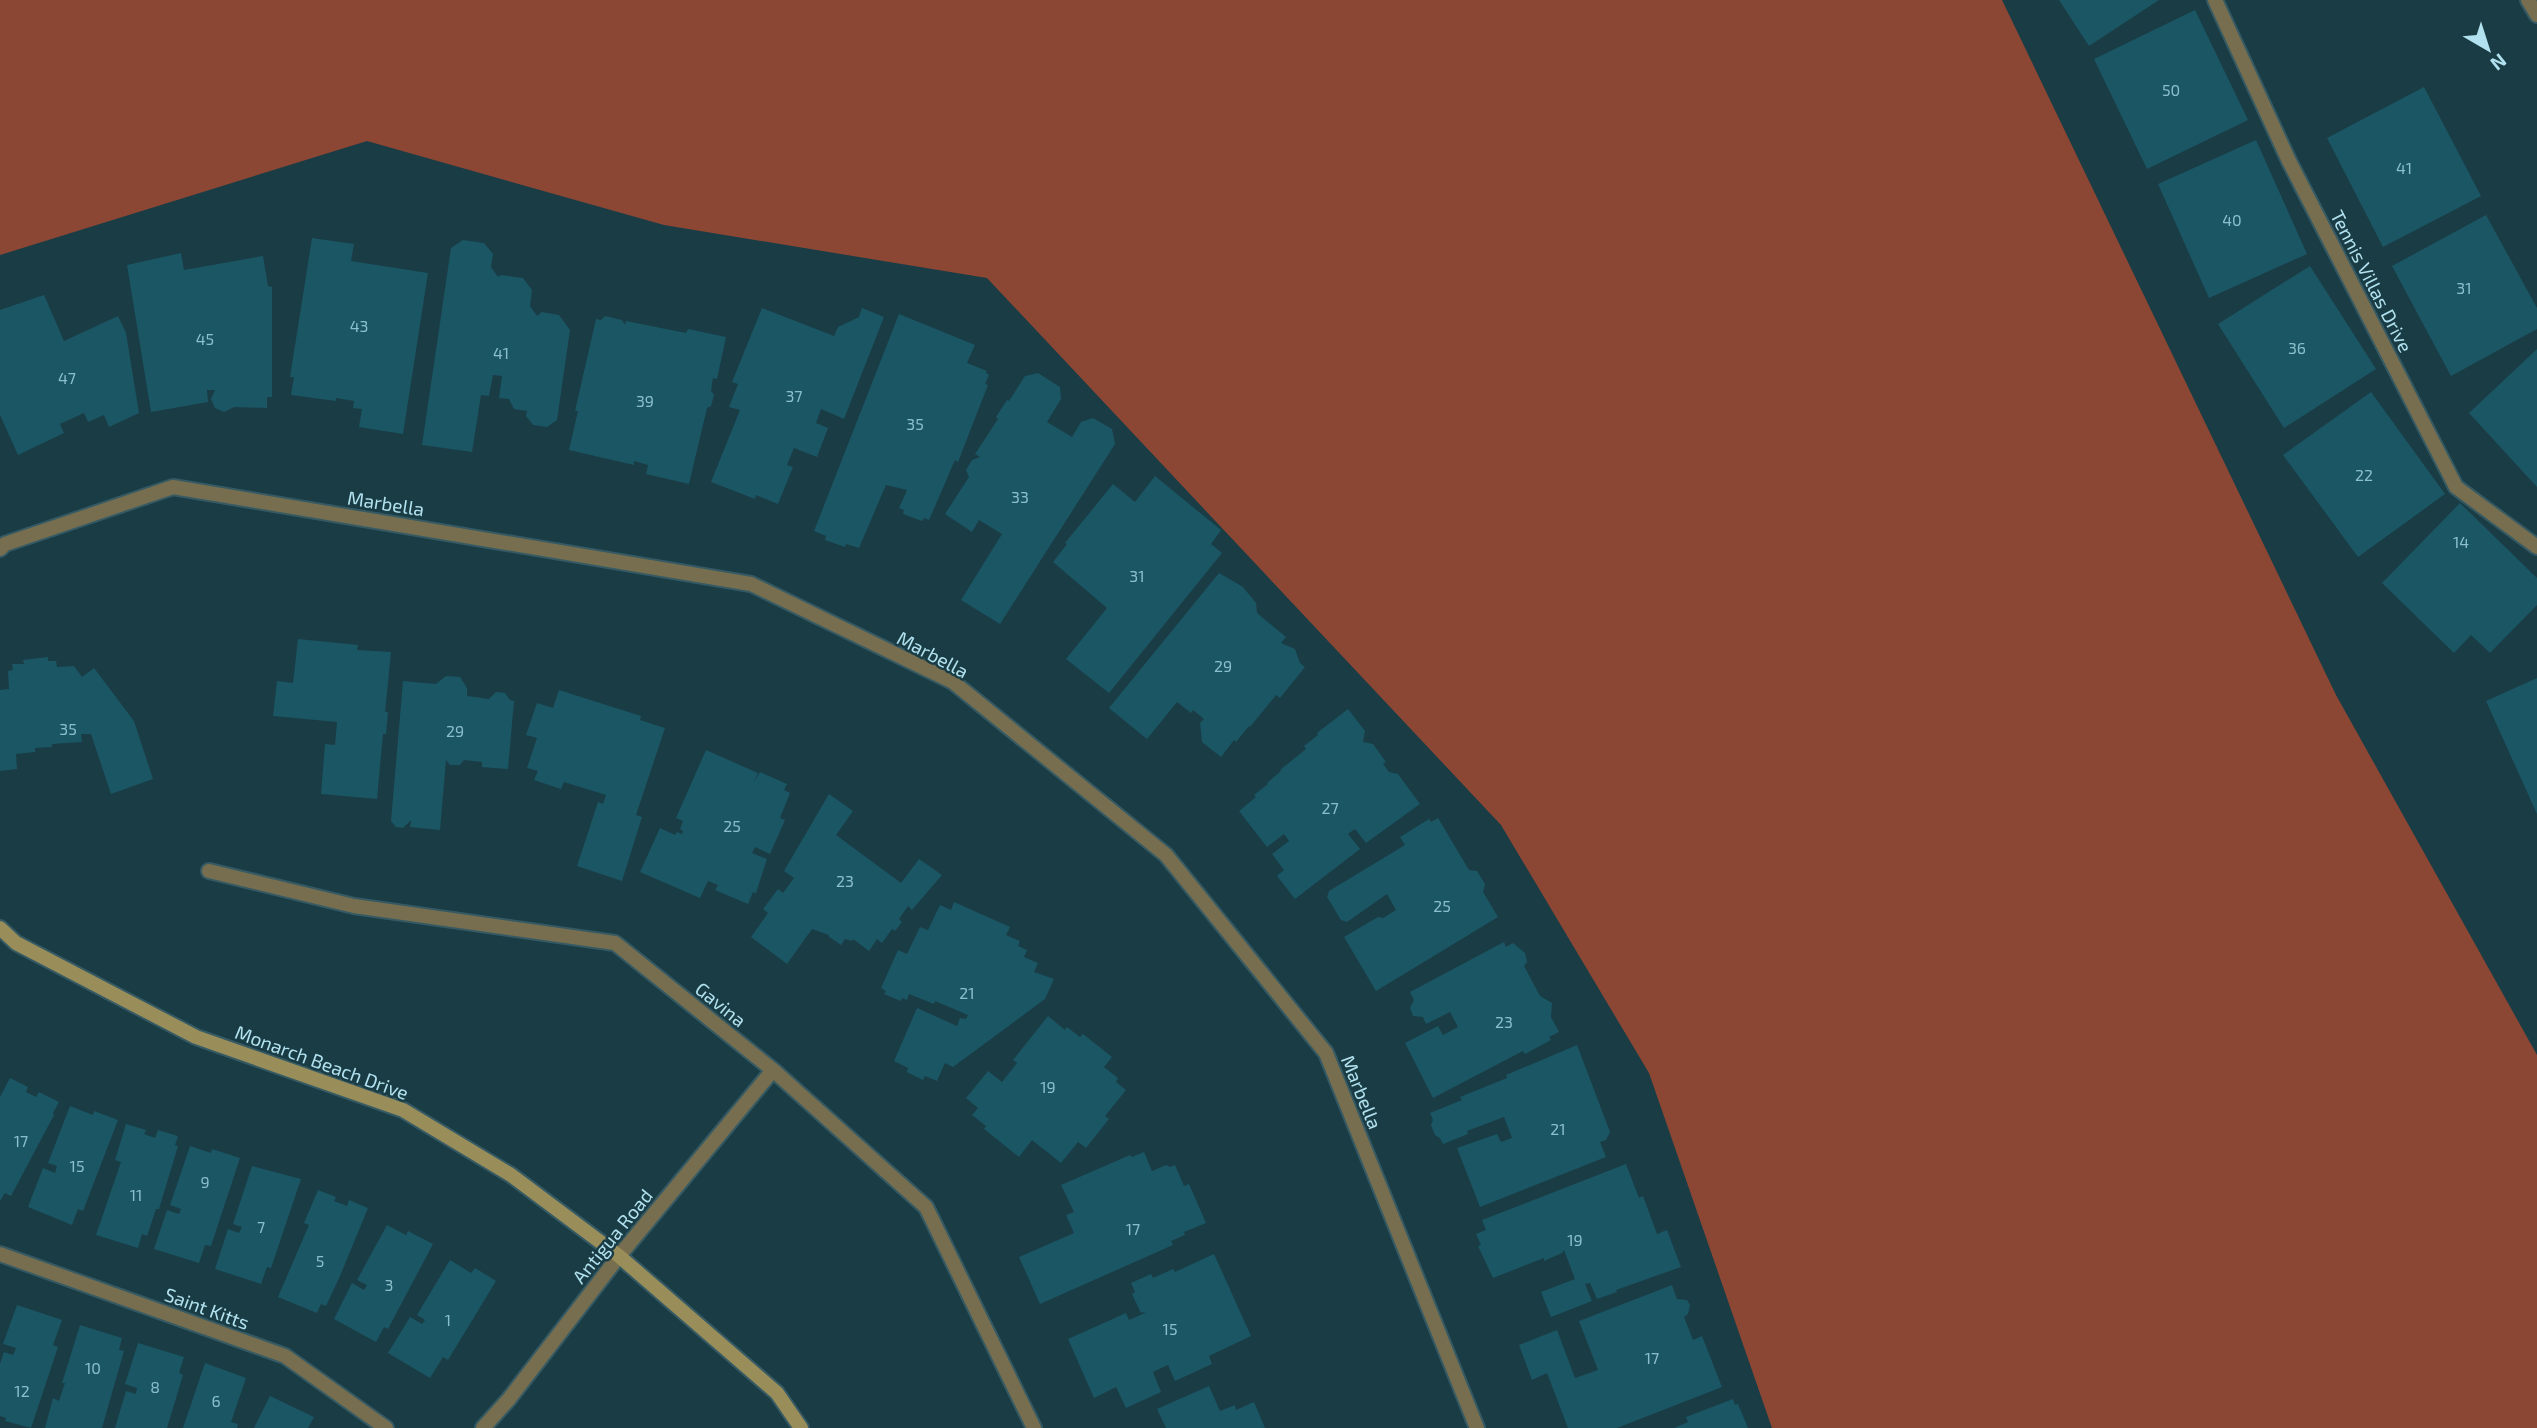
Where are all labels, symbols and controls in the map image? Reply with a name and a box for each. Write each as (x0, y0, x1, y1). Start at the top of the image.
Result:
north arrow (2453, 14, 2523, 84)
text: N (2486, 49, 2512, 76)
house number: 50 (2162, 80, 2180, 99)
house number: 41 (2396, 158, 2412, 177)
street label: Tennis Villas Drive (2326, 206, 2418, 356)
house number: 40 (2222, 210, 2242, 229)
house number: 31 (2456, 278, 2472, 297)
house number: 43 (350, 316, 368, 335)
house number: 45 (196, 329, 214, 348)
house number: 36 (2288, 338, 2306, 357)
house number: 41 (493, 343, 509, 362)
house number: 47 (58, 368, 76, 387)
house number: 37 (785, 386, 803, 405)
house number: 39 (636, 391, 654, 410)
house number: 35 (906, 414, 924, 433)
house number: 22 (2355, 465, 2373, 484)
street label: Marbella (346, 486, 426, 520)
house number: 33 (1011, 487, 1029, 506)
house number: 14 (2453, 532, 2469, 551)
house number: 31 (1129, 566, 1145, 585)
street label: Marbella (893, 626, 973, 682)
house number: 29 (1214, 656, 1232, 675)
house number: 35 (59, 719, 77, 738)
house number: 29 (446, 721, 464, 740)
house number: 27 (1321, 798, 1339, 817)
house number: 25 (723, 816, 741, 835)
house number: 23 (836, 871, 854, 890)
house number: 25 (1433, 896, 1451, 915)
street label: Gavina (691, 977, 751, 1031)
house number: 21 (959, 983, 975, 1002)
house number: 23 (1495, 1012, 1513, 1031)
street label: Monarch Beach Drive (232, 1020, 412, 1104)
street label: Marbella (1337, 1052, 1387, 1132)
house number: 19 (1040, 1077, 1056, 1096)
house number: 21 (1550, 1119, 1566, 1138)
house number: 17 (14, 1131, 28, 1150)
house number: 15 (70, 1156, 84, 1175)
house number: 9 (200, 1172, 210, 1191)
street label: Antigua Road (567, 1184, 657, 1288)
house number: 11 (130, 1185, 142, 1204)
house number: 7 (257, 1217, 265, 1236)
house number: 17 (1126, 1219, 1140, 1238)
house number: 19 (1567, 1230, 1583, 1249)
house number: 5 (316, 1251, 324, 1270)
house number: 3 (385, 1275, 393, 1294)
street label: Saint Kitts (162, 1282, 252, 1334)
house number: 1 (445, 1310, 451, 1329)
house number: 15 (1163, 1319, 1177, 1338)
house number: 17 (1645, 1348, 1659, 1367)
house number: 10 (85, 1358, 101, 1377)
house number: 8 (150, 1377, 160, 1396)
house number: 12 (14, 1381, 30, 1400)
house number: 6 (211, 1391, 221, 1410)

